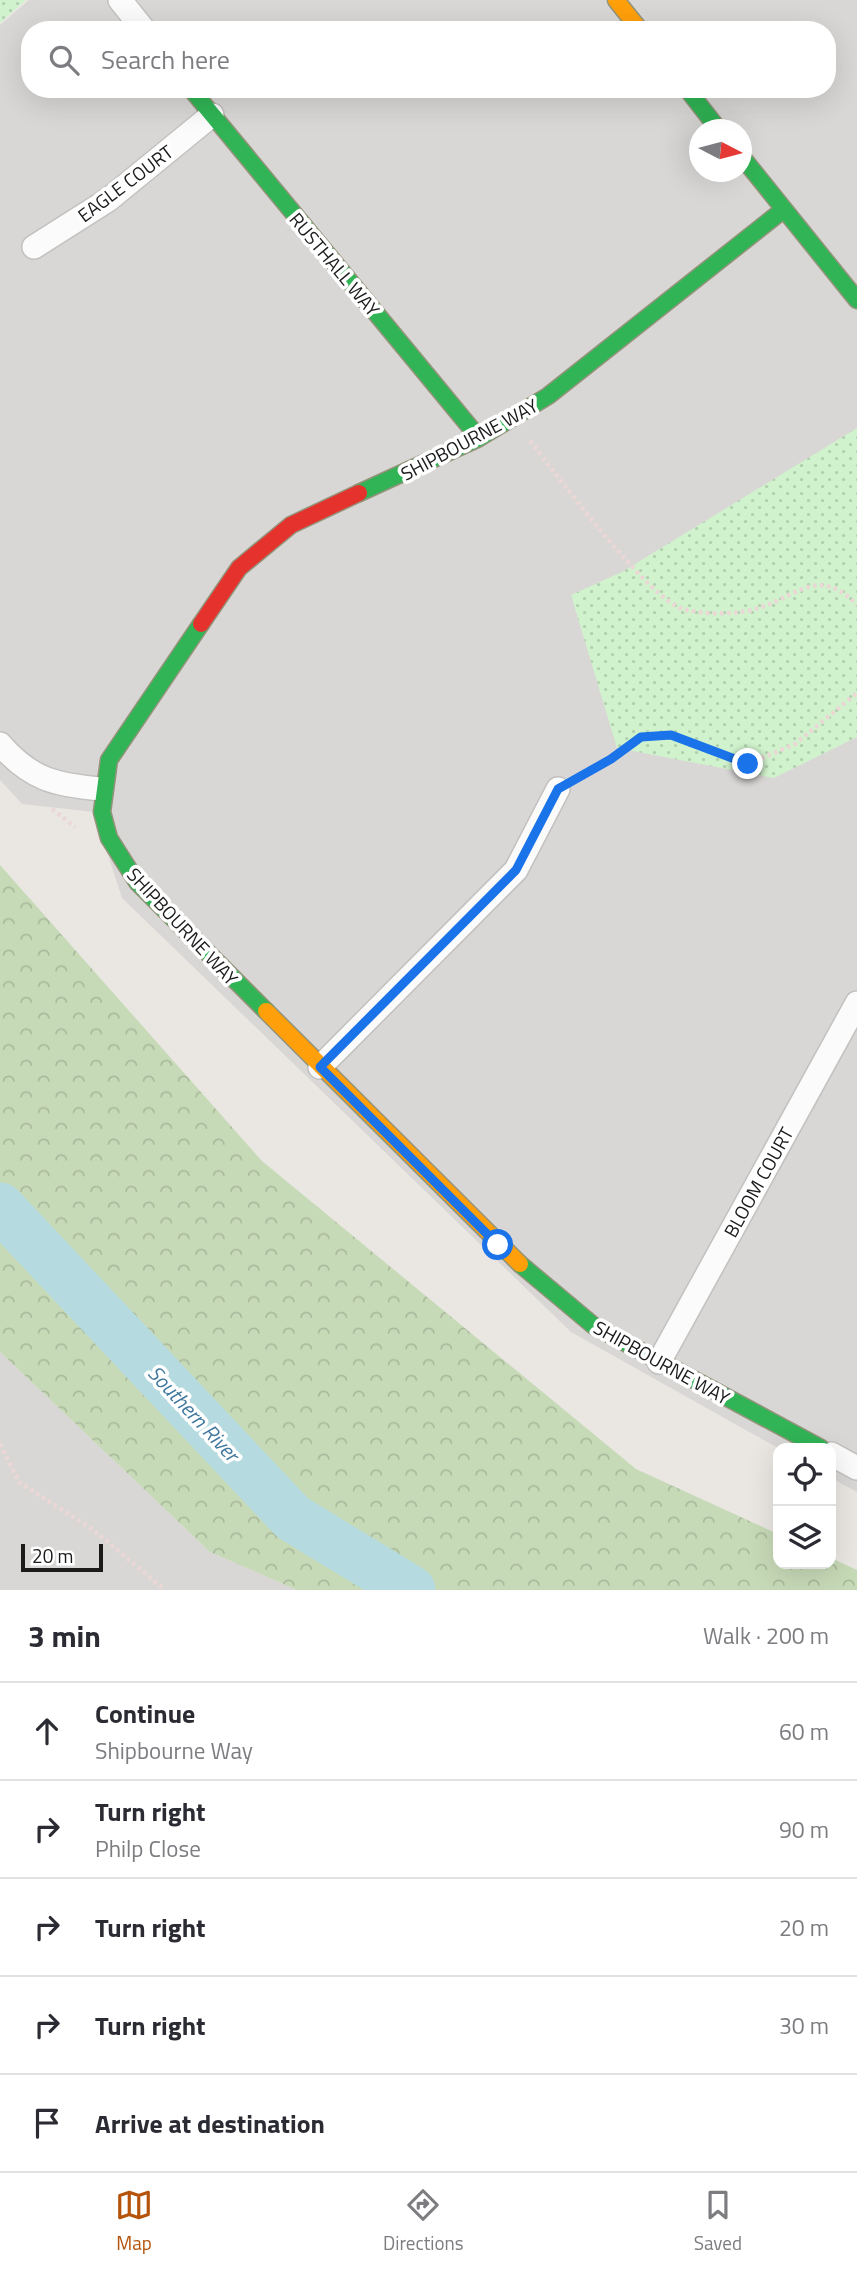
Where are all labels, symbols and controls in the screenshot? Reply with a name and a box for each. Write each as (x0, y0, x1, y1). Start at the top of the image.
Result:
search box (21, 21, 836, 98)
text: Search here (101, 40, 230, 79)
icon: search (45, 41, 83, 79)
north arrow (689, 119, 752, 182)
street label: EAGLE COURT (71, 137, 179, 229)
street label: RUSTHALL WAY (283, 206, 388, 323)
street label: SHIPBOURNE WAY (395, 390, 544, 487)
route end (732, 748, 763, 779)
street label: SHIPBOURNE WAY (121, 861, 246, 992)
street label: BLOOM COURT (716, 1122, 800, 1242)
route start (482, 1229, 513, 1260)
street label: SHIPBOURNE WAY (589, 1313, 736, 1412)
water label: Southern River (141, 1358, 249, 1470)
map controls (773, 1443, 836, 1569)
button: locate (773, 1443, 836, 1506)
button: layers (773, 1506, 836, 1569)
scale bar (21, 1541, 103, 1573)
text: 20 m (32, 1541, 73, 1570)
text: 3 min (28, 1613, 101, 1659)
text: Walk · 200 m (703, 1618, 829, 1653)
text: Continue (95, 1694, 195, 1733)
icon: ahead (28, 1712, 66, 1750)
text: 60 m (779, 1714, 829, 1749)
text: Shipbourne Way (95, 1733, 253, 1768)
text: Turn right (95, 1792, 206, 1831)
icon: right (28, 1810, 66, 1848)
text: 90 m (779, 1812, 829, 1847)
text: Philp Close (95, 1831, 201, 1866)
icon: right (28, 1908, 66, 1946)
text: Turn right (95, 1908, 206, 1947)
text: 20 m (779, 1910, 829, 1945)
icon: right (28, 2006, 66, 2044)
text: Turn right (95, 2006, 206, 2045)
text: 30 m (779, 2008, 829, 2043)
icon: arrive (28, 2104, 66, 2142)
text: Arrive at destination (95, 2104, 325, 2143)
tab: Map (115, 2186, 153, 2257)
tab: Directions (383, 2186, 464, 2257)
tab: Saved (694, 2186, 742, 2257)

